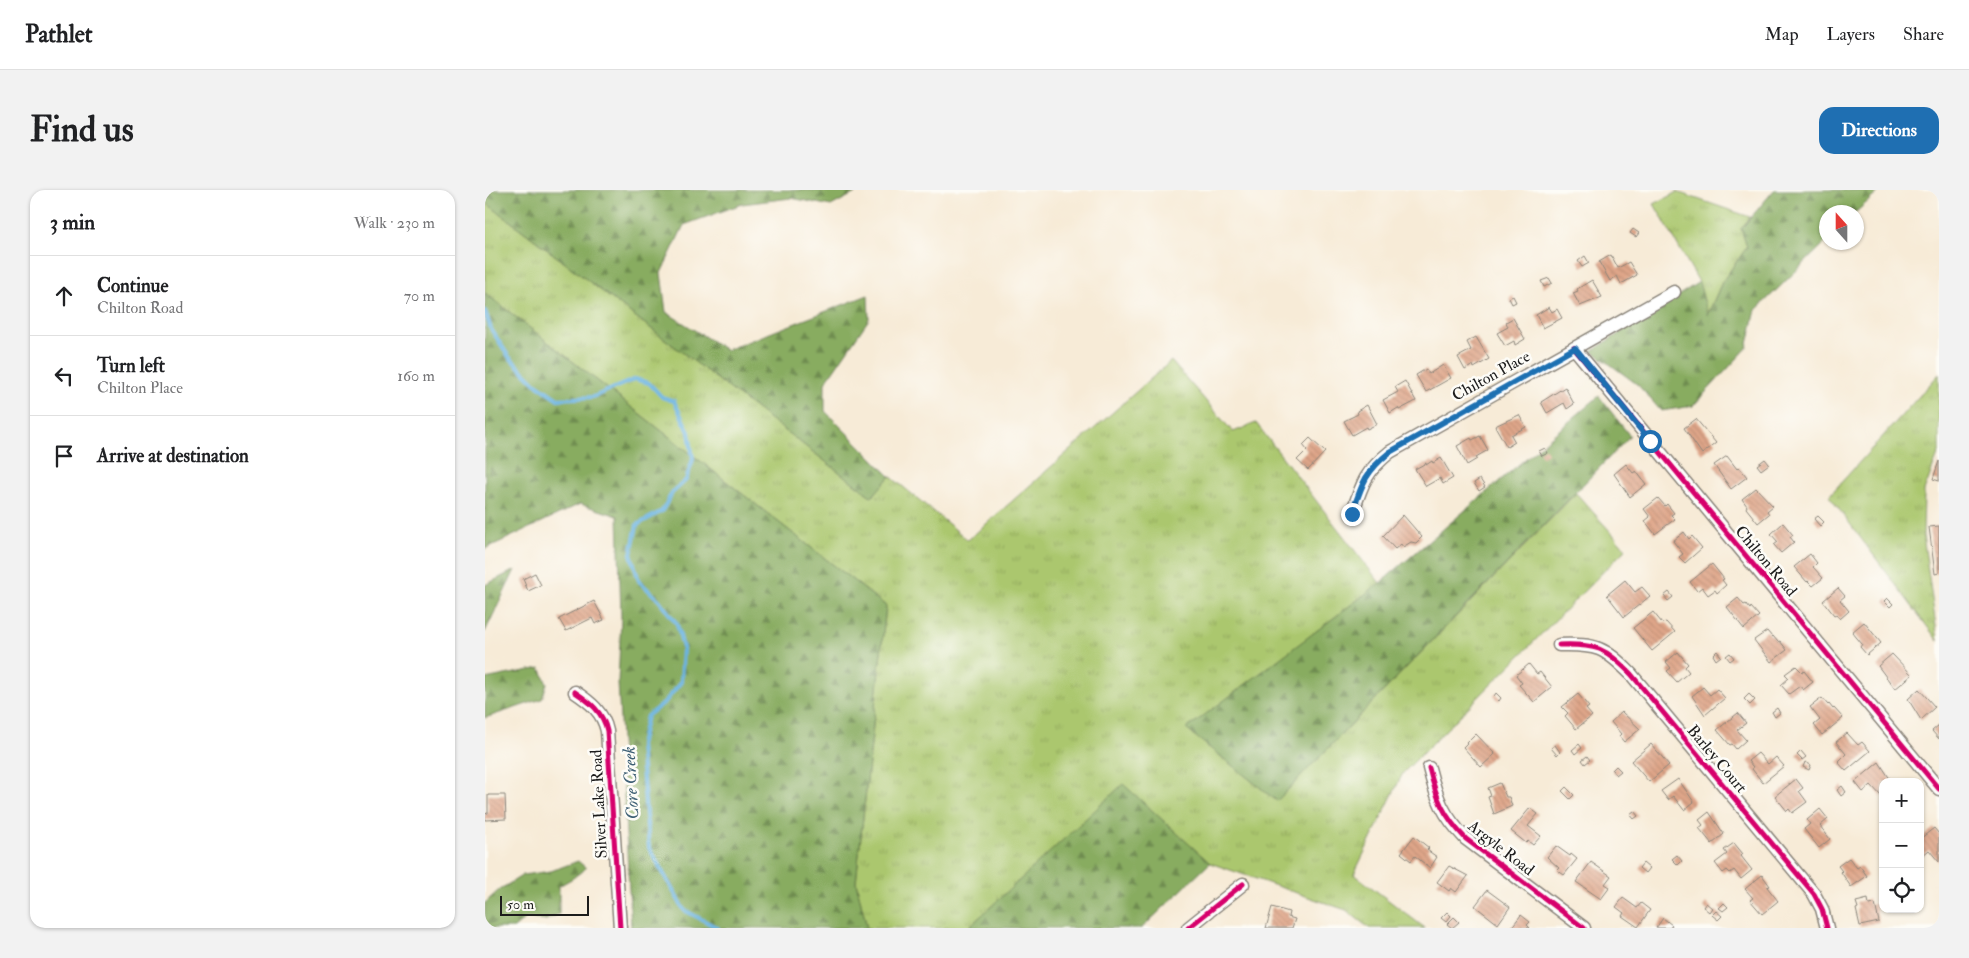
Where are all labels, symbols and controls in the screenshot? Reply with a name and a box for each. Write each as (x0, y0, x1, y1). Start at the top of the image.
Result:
text: Pathlet (25, 19, 93, 50)
text: Map (1765, 23, 1799, 46)
text: Layers (1827, 23, 1875, 46)
text: Share (1903, 23, 1944, 46)
button: Directions (1819, 107, 1939, 154)
text: Find us (30, 108, 134, 152)
north arrow (1819, 205, 1864, 250)
text: 3 min (50, 209, 95, 236)
text: Walk · 230 m (354, 213, 435, 233)
text: Continue (97, 274, 168, 298)
icon: ahead (50, 282, 78, 310)
text: 70 m (404, 286, 435, 306)
text: Chilton Road (97, 298, 183, 318)
street label: Chilton Place (1449, 346, 1534, 406)
text: Turn left (97, 354, 165, 378)
icon: left (50, 362, 78, 390)
text: 160 m (397, 366, 435, 386)
text: Chilton Place (97, 378, 183, 398)
route start (1639, 430, 1662, 453)
icon: arrive (50, 442, 78, 470)
text: Arrive at destination (97, 444, 249, 468)
route end (1341, 503, 1364, 526)
street label: Chilton Road (1731, 522, 1801, 601)
street label: Barley Court (1683, 721, 1751, 797)
water label: Core Creek (618, 746, 644, 820)
street label: Silver Lake Road (586, 749, 612, 859)
map controls (1879, 778, 1924, 913)
button: + (1879, 778, 1924, 823)
street label: Argyle Road (1463, 815, 1538, 880)
button: − (1879, 823, 1924, 868)
button: locate (1879, 868, 1924, 913)
scale bar (500, 893, 589, 916)
text: 50 m (507, 896, 534, 913)

